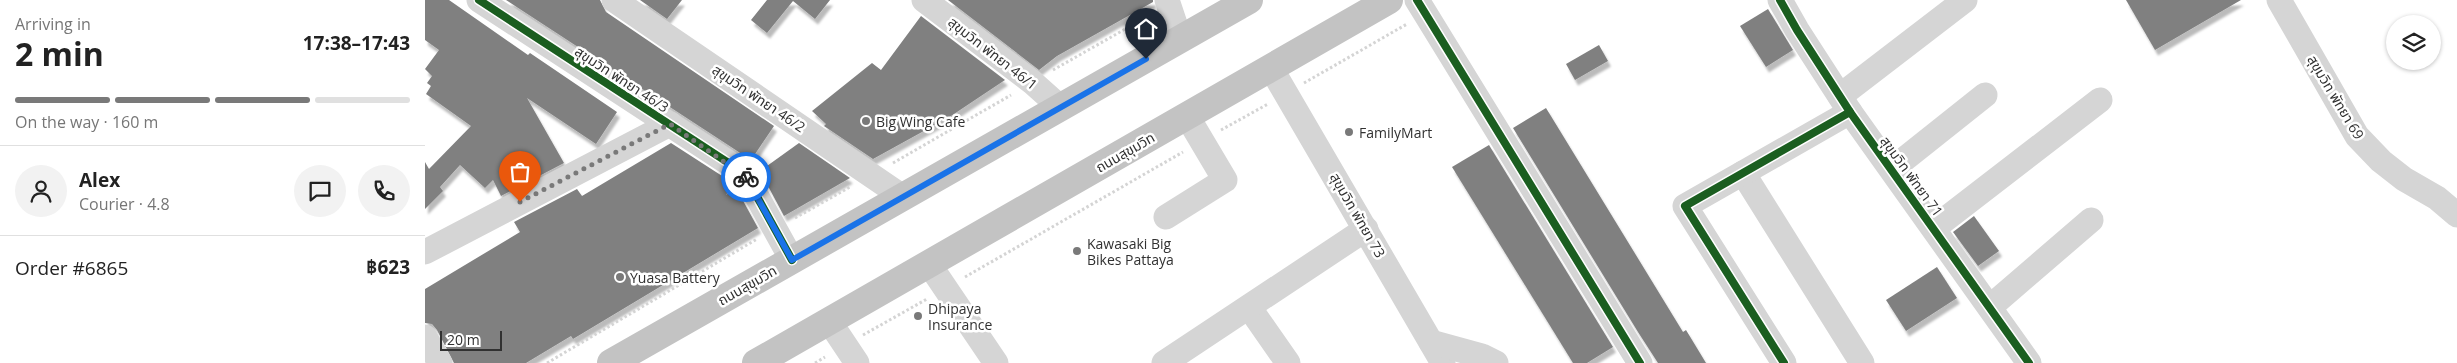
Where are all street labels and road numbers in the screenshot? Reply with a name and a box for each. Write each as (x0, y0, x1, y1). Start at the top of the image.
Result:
street label: สุขุมวิท พัทยา 46/1 (944, 12, 1042, 94)
street label: สุขุมวิท พัทยา 46/3 (571, 42, 673, 116)
street label: สุขุมวิท พัทยา 69 (2303, 51, 2369, 143)
street label: สุขุมวิท พัทยา 46/2 (709, 60, 809, 136)
street label: ถนนสุขุมวิท (1092, 127, 1158, 177)
street label: สุขุมวิท พัทยา 71 (1876, 132, 1948, 220)
street label: สุขุมวิท พัทยา 73 (1326, 169, 1390, 261)
street label: ถนนสุขุมวิท (714, 260, 780, 310)

